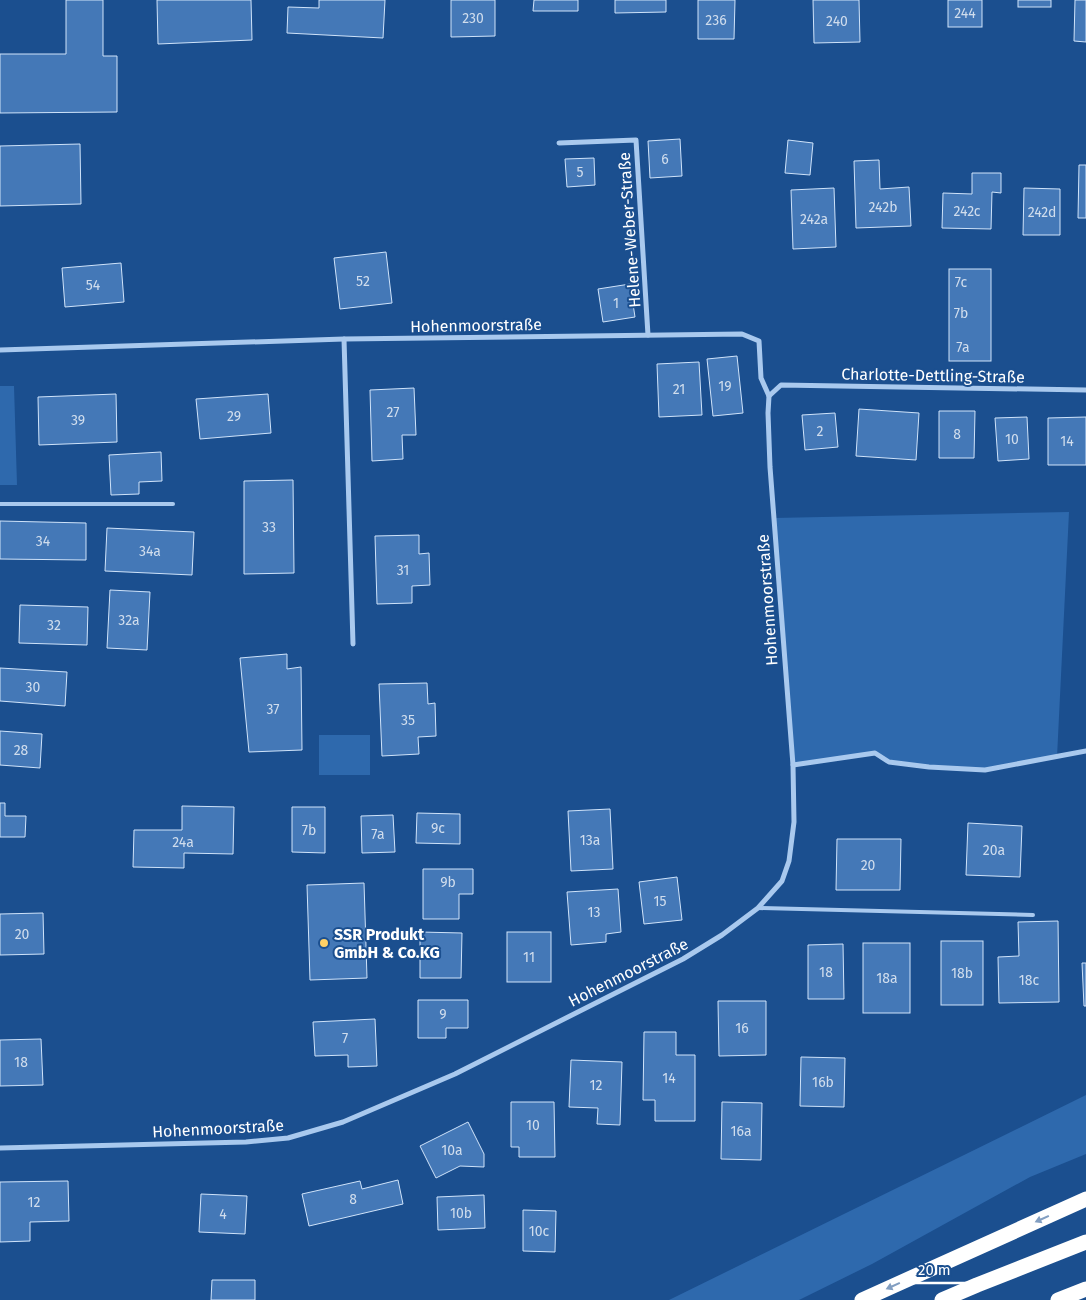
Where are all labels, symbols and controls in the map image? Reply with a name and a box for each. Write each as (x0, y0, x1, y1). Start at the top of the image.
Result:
house number: 244 (954, 5, 976, 22)
house number: 230 (462, 10, 484, 27)
house number: 236 (705, 12, 727, 29)
house number: 240 (826, 13, 848, 30)
house number: 6 (661, 151, 669, 168)
street label: Helene-Weber-Straße (615, 152, 644, 308)
house number: 5 (576, 164, 584, 181)
house number: 242b (869, 199, 897, 216)
house number: 242c (953, 203, 981, 220)
house number: 242d (1028, 204, 1056, 221)
house number: 242a (800, 211, 828, 228)
house number: 52 (356, 273, 370, 290)
house number: 7c (955, 274, 968, 291)
house number: 54 (86, 277, 101, 294)
house number: 1 (613, 295, 619, 312)
house number: 7b (954, 305, 968, 322)
street label: Hohenmoorstraße (410, 315, 542, 336)
house number: 7a (956, 339, 970, 356)
street label: Charlotte-Dettling-Straße (841, 364, 1025, 387)
house number: 19 (718, 378, 732, 395)
house number: 21 (673, 381, 685, 398)
house number: 27 (386, 404, 400, 421)
house number: 29 (227, 408, 241, 425)
house number: 39 (71, 412, 85, 429)
house number: 2 (817, 423, 824, 440)
house number: 8 (953, 426, 961, 443)
house number: 10 (1005, 431, 1019, 448)
house number: 14 (1060, 433, 1074, 450)
house number: 33 (262, 519, 276, 536)
house number: 34 (36, 533, 51, 550)
street label: Hohenmoorstraße (753, 534, 782, 666)
house number: 34a (139, 543, 161, 560)
house number: 31 (397, 562, 409, 579)
house number: 32a (118, 612, 140, 629)
house number: 32 (47, 617, 61, 634)
house number: 30 (26, 679, 41, 696)
house number: 37 (266, 701, 280, 718)
house number: 35 (401, 712, 415, 729)
house number: 28 (14, 742, 29, 759)
house number: 9c (431, 820, 445, 837)
house number: 7b (302, 822, 316, 839)
house number: 7a (371, 826, 385, 843)
house number: 13a (580, 832, 600, 849)
house number: 24a (172, 834, 194, 851)
house number: 20a (983, 842, 1005, 859)
house number: 20 (861, 857, 876, 874)
house number: 9b (440, 874, 456, 891)
house number: 15 (653, 893, 667, 910)
house number: 13 (587, 904, 601, 921)
place label: SSR Produkt GmbH & Co.KG (334, 925, 440, 962)
house number: 20 (15, 926, 30, 943)
street label: Hohenmoorstraße (565, 934, 691, 1011)
marker: SSR Produkt GmbH & Co.KG (318, 937, 330, 949)
house number: 11 (523, 949, 535, 966)
house number: 18 (819, 964, 833, 981)
house number: 18b (951, 965, 973, 982)
house number: 18a (876, 970, 898, 987)
house number: 18c (1019, 972, 1040, 989)
house number: 9 (439, 1006, 447, 1023)
house number: 16 (735, 1020, 749, 1037)
house number: 7 (342, 1030, 348, 1047)
house number: 18 (14, 1054, 28, 1071)
house number: 14 (662, 1070, 676, 1087)
house number: 16b (812, 1074, 834, 1091)
house number: 12 (590, 1077, 603, 1094)
street label: Hohenmoorstraße (152, 1116, 284, 1141)
house number: 10 (526, 1117, 540, 1134)
house number: 16a (730, 1123, 752, 1140)
house number: 10a (441, 1142, 463, 1159)
house number: 8 (349, 1191, 357, 1208)
house number: 12 (28, 1194, 41, 1211)
house number: 10b (450, 1205, 472, 1222)
house number: 4 (219, 1206, 227, 1223)
one-way arrow (1035, 1215, 1049, 1223)
house number: 10c (529, 1223, 550, 1240)
scale bar (911, 1252, 986, 1284)
text: 20 m (918, 1261, 951, 1279)
one-way arrow (886, 1282, 900, 1290)

